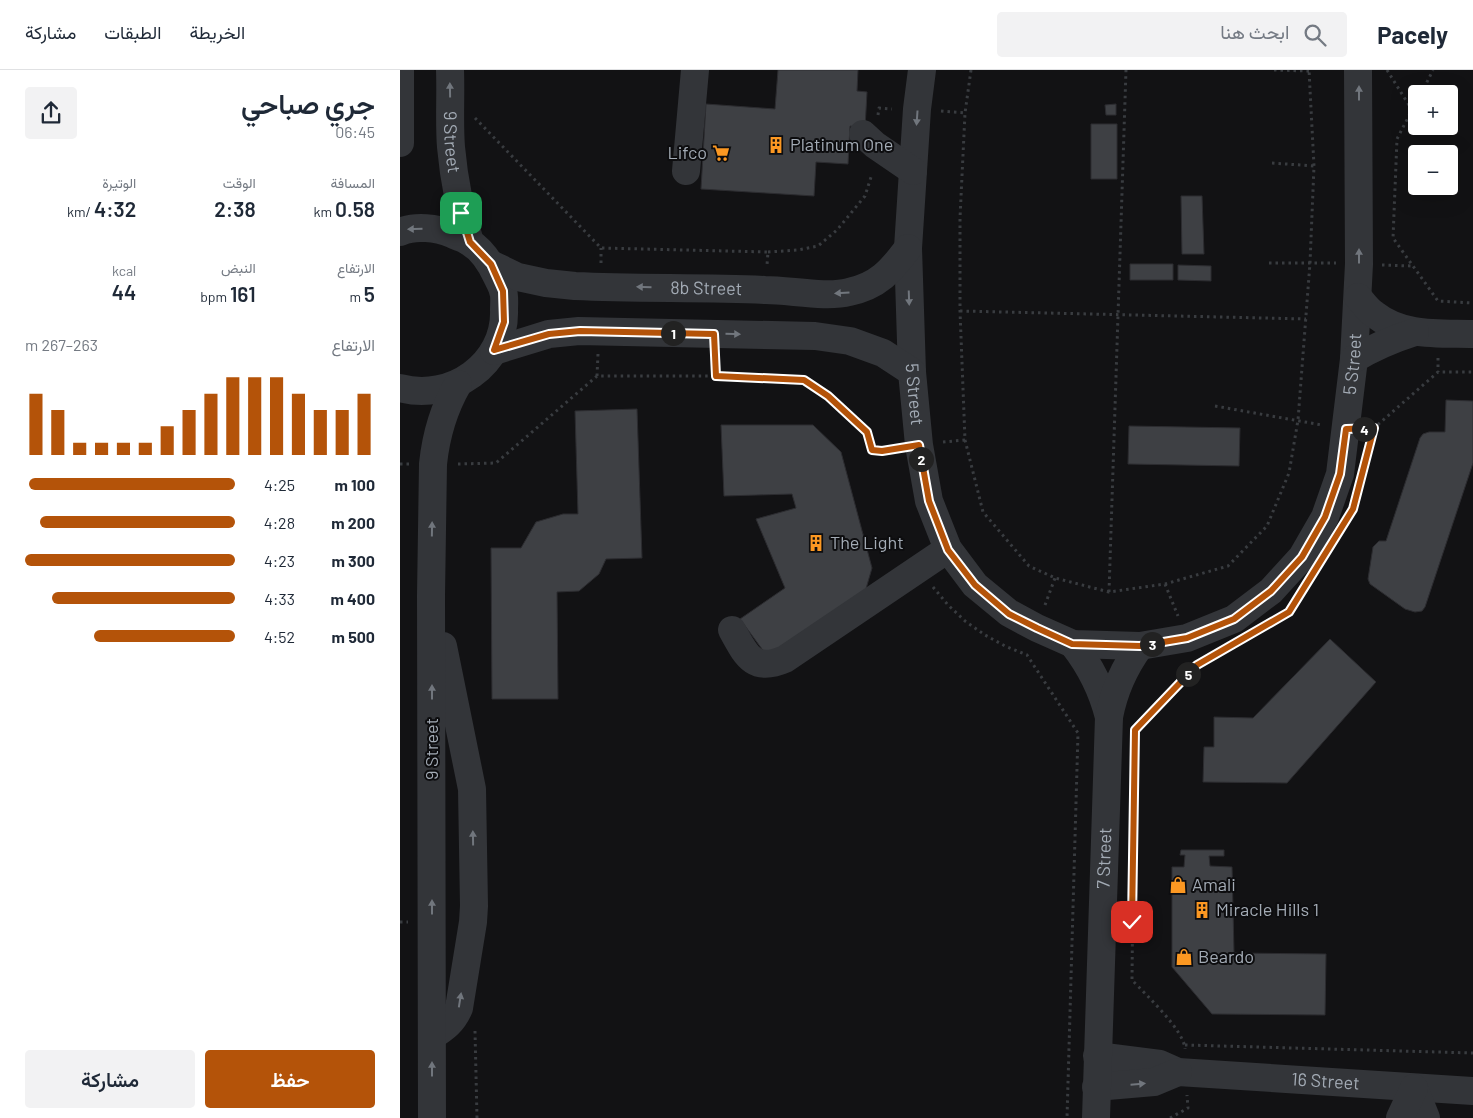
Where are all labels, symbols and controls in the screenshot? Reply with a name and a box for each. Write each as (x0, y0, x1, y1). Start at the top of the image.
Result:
search box (997, 12, 1347, 57)
text: ابحث هنا (1220, 20, 1289, 43)
text: Pacely (1377, 20, 1448, 49)
text: مشاركة (25, 21, 76, 43)
text: الطبقات (104, 21, 161, 43)
text: الخريطة (189, 21, 245, 43)
icon: search (1301, 21, 1329, 49)
one-way arrow (446, 82, 454, 98)
one-way arrow (1354, 85, 1362, 101)
map controls (1408, 85, 1458, 195)
button: + (1408, 85, 1458, 135)
text: جري صباحي (241, 86, 375, 120)
button: share (25, 87, 77, 139)
street label: 9 Street (440, 111, 466, 174)
one-way arrow (912, 111, 920, 127)
text: 06:45 (335, 122, 375, 141)
place label: Platinum One (790, 133, 893, 155)
building icon: Platinum One (766, 135, 786, 155)
place label: Lifco (668, 141, 707, 163)
supermarket icon: Lifco (711, 143, 731, 163)
button: − (1408, 145, 1458, 195)
text: الوتيرة (102, 174, 136, 191)
text: الوقت (223, 174, 256, 191)
text: المسافة (331, 174, 375, 191)
pin (440, 192, 482, 234)
text: 4:32 (94, 196, 136, 221)
text: 2:38 (214, 196, 256, 221)
text: 0.58 (335, 196, 375, 221)
icon: arrive (447, 199, 475, 227)
text: /km (67, 203, 94, 220)
text: km (314, 203, 335, 220)
one-way arrow (406, 225, 422, 233)
one-way arrow (1355, 247, 1363, 263)
text: النبض (221, 259, 256, 276)
text: الارتفاع (337, 259, 375, 276)
text: kcal (112, 262, 136, 279)
street label: 8b Street (670, 276, 743, 299)
text: 44 (112, 279, 136, 304)
text: 161 (230, 281, 256, 306)
text: 5 (364, 281, 375, 306)
one-way arrow (636, 283, 652, 291)
text: bpm (200, 288, 230, 305)
text: m (349, 288, 364, 305)
one-way arrow (833, 289, 849, 297)
one-way arrow (906, 290, 914, 306)
pin: 1 (660, 320, 686, 346)
text: 1 (671, 325, 676, 342)
one-way arrow (725, 331, 741, 339)
street label: 5 Street (1338, 332, 1365, 396)
text: 263–267 m (25, 335, 98, 354)
text: الارتفاع (332, 335, 375, 354)
street label: 5 Street (902, 363, 929, 426)
pin: 4 (1352, 416, 1376, 442)
text: 4 (1360, 421, 1369, 438)
pin: 2 (908, 446, 934, 472)
text: 2 (918, 451, 925, 468)
text: 4:25 (264, 475, 295, 494)
text: 100 m (335, 475, 375, 494)
text: 4:28 (264, 513, 295, 532)
text: 200 m (331, 513, 375, 532)
one-way arrow (428, 521, 436, 537)
place label: The Light (830, 531, 904, 553)
building icon: The Light (806, 533, 826, 553)
text: 4:23 (264, 551, 295, 570)
text: 300 m (332, 551, 375, 570)
text: 4:33 (264, 589, 295, 608)
text: 400 m (331, 589, 375, 608)
text: 4:52 (264, 627, 295, 646)
text: 500 m (332, 627, 375, 646)
pin: 3 (1140, 632, 1164, 656)
text: 3 (1149, 636, 1156, 653)
pin: 5 (1176, 662, 1200, 686)
text: 5 (1185, 666, 1192, 683)
one-way arrow (428, 684, 436, 700)
street label: 9 Street (420, 718, 442, 780)
street label: 7 Street (1091, 827, 1115, 889)
one-way arrow (469, 830, 477, 846)
place label: Amali (1192, 873, 1236, 895)
shop icon: Amali (1168, 875, 1188, 895)
place label: Miracle Hills 1 (1216, 898, 1319, 920)
one-way arrow (428, 899, 436, 915)
building icon: Miracle Hills 1 (1192, 900, 1212, 920)
pin (1111, 901, 1153, 943)
icon: check (1118, 908, 1146, 936)
place label: Beardo (1198, 945, 1254, 967)
shop icon: Beardo (1174, 947, 1194, 967)
one-way arrow (457, 991, 465, 1007)
button: مشاركة (25, 1050, 195, 1108)
button: حفظ (205, 1050, 375, 1108)
one-way arrow (428, 1061, 436, 1077)
street label: 16 Street (1291, 1067, 1360, 1094)
one-way arrow (1130, 1079, 1146, 1087)

